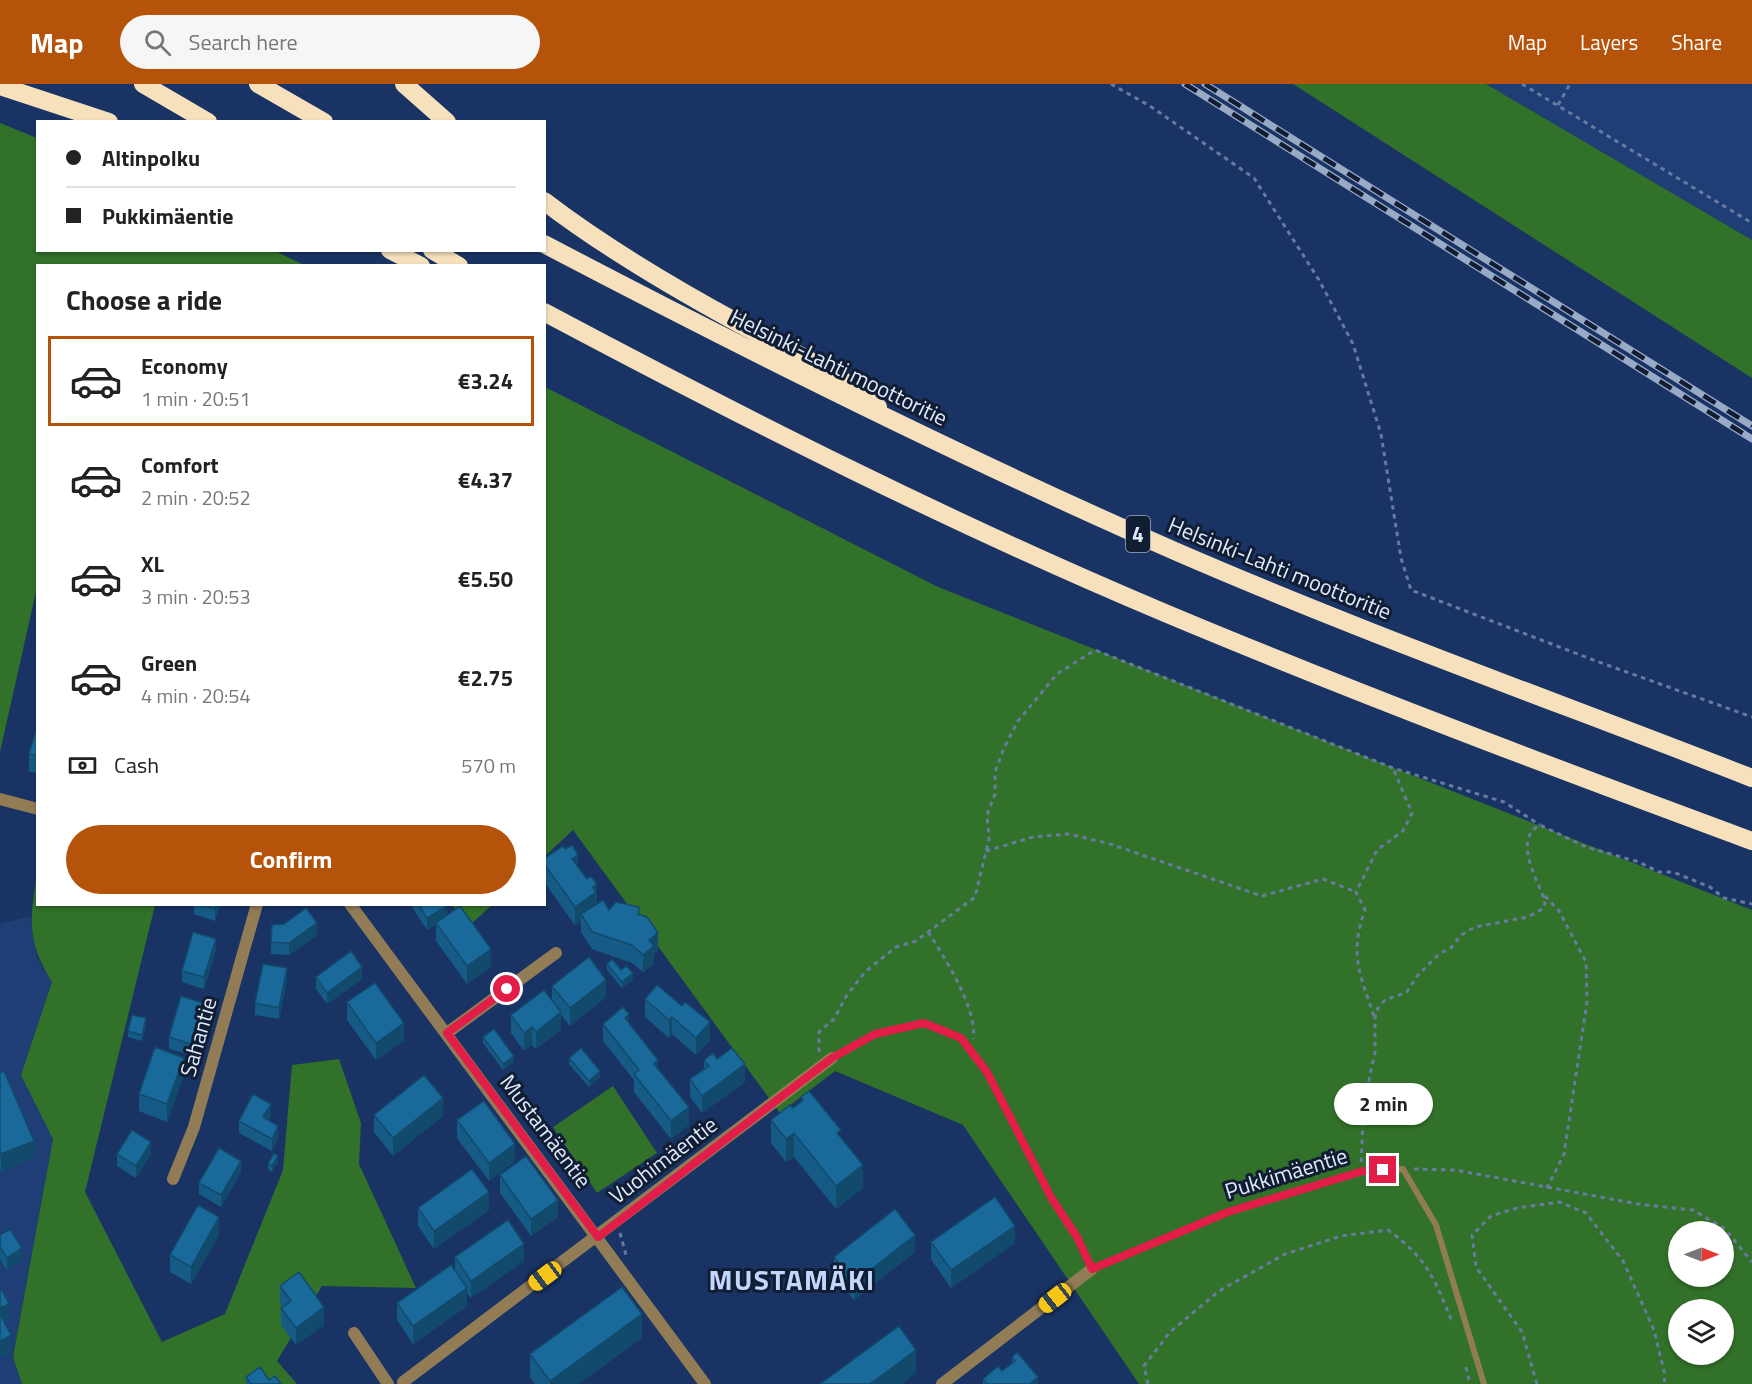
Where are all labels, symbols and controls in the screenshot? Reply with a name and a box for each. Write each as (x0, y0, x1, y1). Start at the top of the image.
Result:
search box (120, 15, 540, 69)
text: Map (30, 21, 84, 64)
text: Search here (189, 25, 298, 59)
icon: search (141, 26, 174, 59)
text: Map (1508, 26, 1547, 58)
text: Layers (1580, 26, 1638, 58)
text: Share (1671, 26, 1722, 58)
text: Altinpolku (102, 141, 200, 175)
text: Pukkimäentie (102, 199, 233, 233)
text: Choose a ride (66, 279, 222, 320)
street label: Helsinki-Lahti moottoritie (725, 300, 953, 434)
text: Economy (141, 349, 228, 383)
icon: car (69, 354, 123, 408)
text: €3.24 (458, 364, 513, 398)
text: 1 min · 20:51 (141, 383, 251, 414)
text: Comfort (141, 448, 219, 482)
icon: car (69, 453, 123, 507)
text: €4.37 (458, 463, 513, 497)
text: 2 min · 20:52 (141, 482, 251, 513)
street label: Helsinki-Lahti moottoritie (1163, 508, 1397, 628)
road number: 4 (1126, 516, 1150, 552)
text: XL (141, 547, 164, 581)
icon: car (69, 552, 123, 606)
text: €5.50 (458, 562, 513, 596)
text: 3 min · 20:53 (141, 581, 251, 612)
text: Green (141, 646, 197, 680)
icon: car (69, 651, 123, 705)
text: €2.75 (458, 661, 513, 695)
text: 4 min · 20:54 (141, 680, 251, 711)
text: Cash (114, 748, 159, 782)
icon: cash (66, 749, 99, 782)
text: 570 m (461, 750, 516, 781)
button: Confirm (66, 825, 516, 894)
route start (493, 975, 520, 1002)
street label: Sahantie (170, 993, 226, 1081)
street label: Mustamäentie (492, 1067, 600, 1195)
callout: 2 min (1334, 1083, 1432, 1125)
text: 2 min (1359, 1088, 1408, 1119)
street label: Vuohimäentie (602, 1108, 724, 1212)
street label: Pukkimäentie (1221, 1138, 1351, 1208)
route end (1369, 1156, 1396, 1183)
north arrow (1668, 1221, 1734, 1287)
map controls (1668, 1221, 1734, 1365)
car (525, 1258, 565, 1294)
district label: MUSTAMÄKI (708, 1258, 876, 1301)
car (1035, 1280, 1075, 1316)
button: layers (1668, 1299, 1734, 1365)

